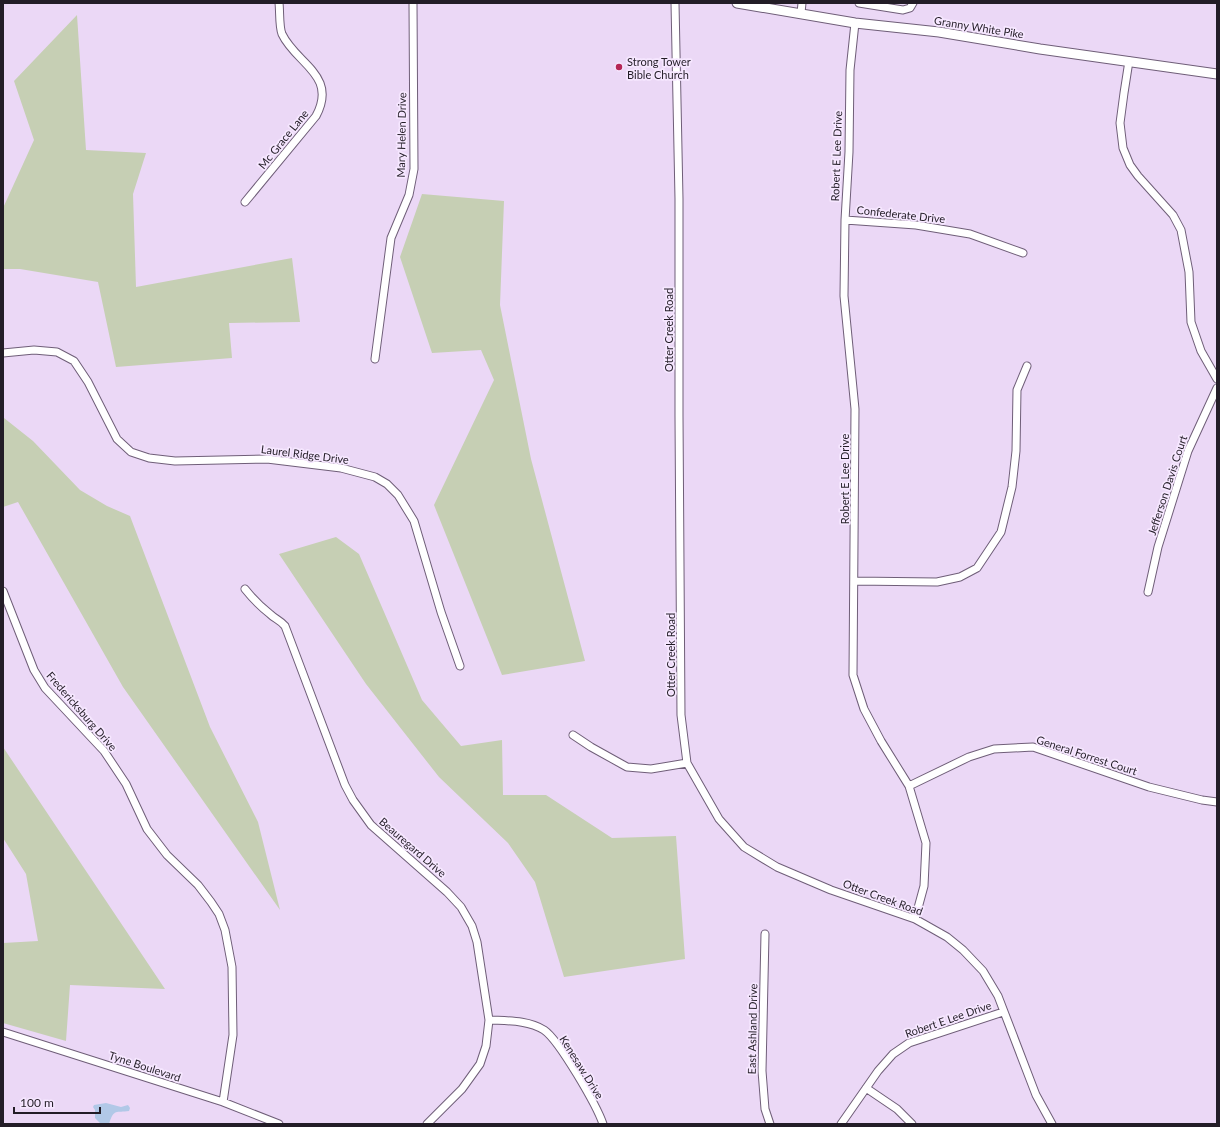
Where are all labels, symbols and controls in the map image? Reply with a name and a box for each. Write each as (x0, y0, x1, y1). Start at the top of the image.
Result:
street label: Granny White Pike (933, 14, 1025, 41)
place label: Strong Tower Bible Church (627, 55, 691, 81)
marker: Strong Tower Bible Church (614, 62, 624, 72)
street label: Mary Helen Drive (394, 92, 408, 178)
street label: Mc Grace Lane (255, 107, 311, 171)
street label: Robert E Lee Drive (828, 110, 844, 201)
street label: Confederate Drive (856, 203, 946, 225)
street label: Otter Creek Road (662, 288, 675, 372)
street label: Jefferson Davis Court (1145, 433, 1189, 537)
street label: Robert E Lee Drive (838, 434, 851, 524)
street label: Laurel Ridge Drive (260, 442, 350, 466)
street label: Otter Creek Road (664, 613, 677, 697)
street label: Fredericksburg Drive (44, 669, 120, 753)
street label: General Forrest Court (1035, 733, 1139, 777)
street label: Beauregard Drive (377, 814, 449, 880)
street label: Otter Creek Road (841, 876, 925, 918)
street label: East Ashland Drive (745, 983, 759, 1074)
street label: Robert E Lee Drive (903, 998, 993, 1040)
street label: Kenesaw Drive (557, 1033, 607, 1101)
street label: Tyne Boulevard (107, 1048, 183, 1084)
scale bar (14, 1089, 100, 1115)
text: 100 m (20, 1095, 54, 1110)

